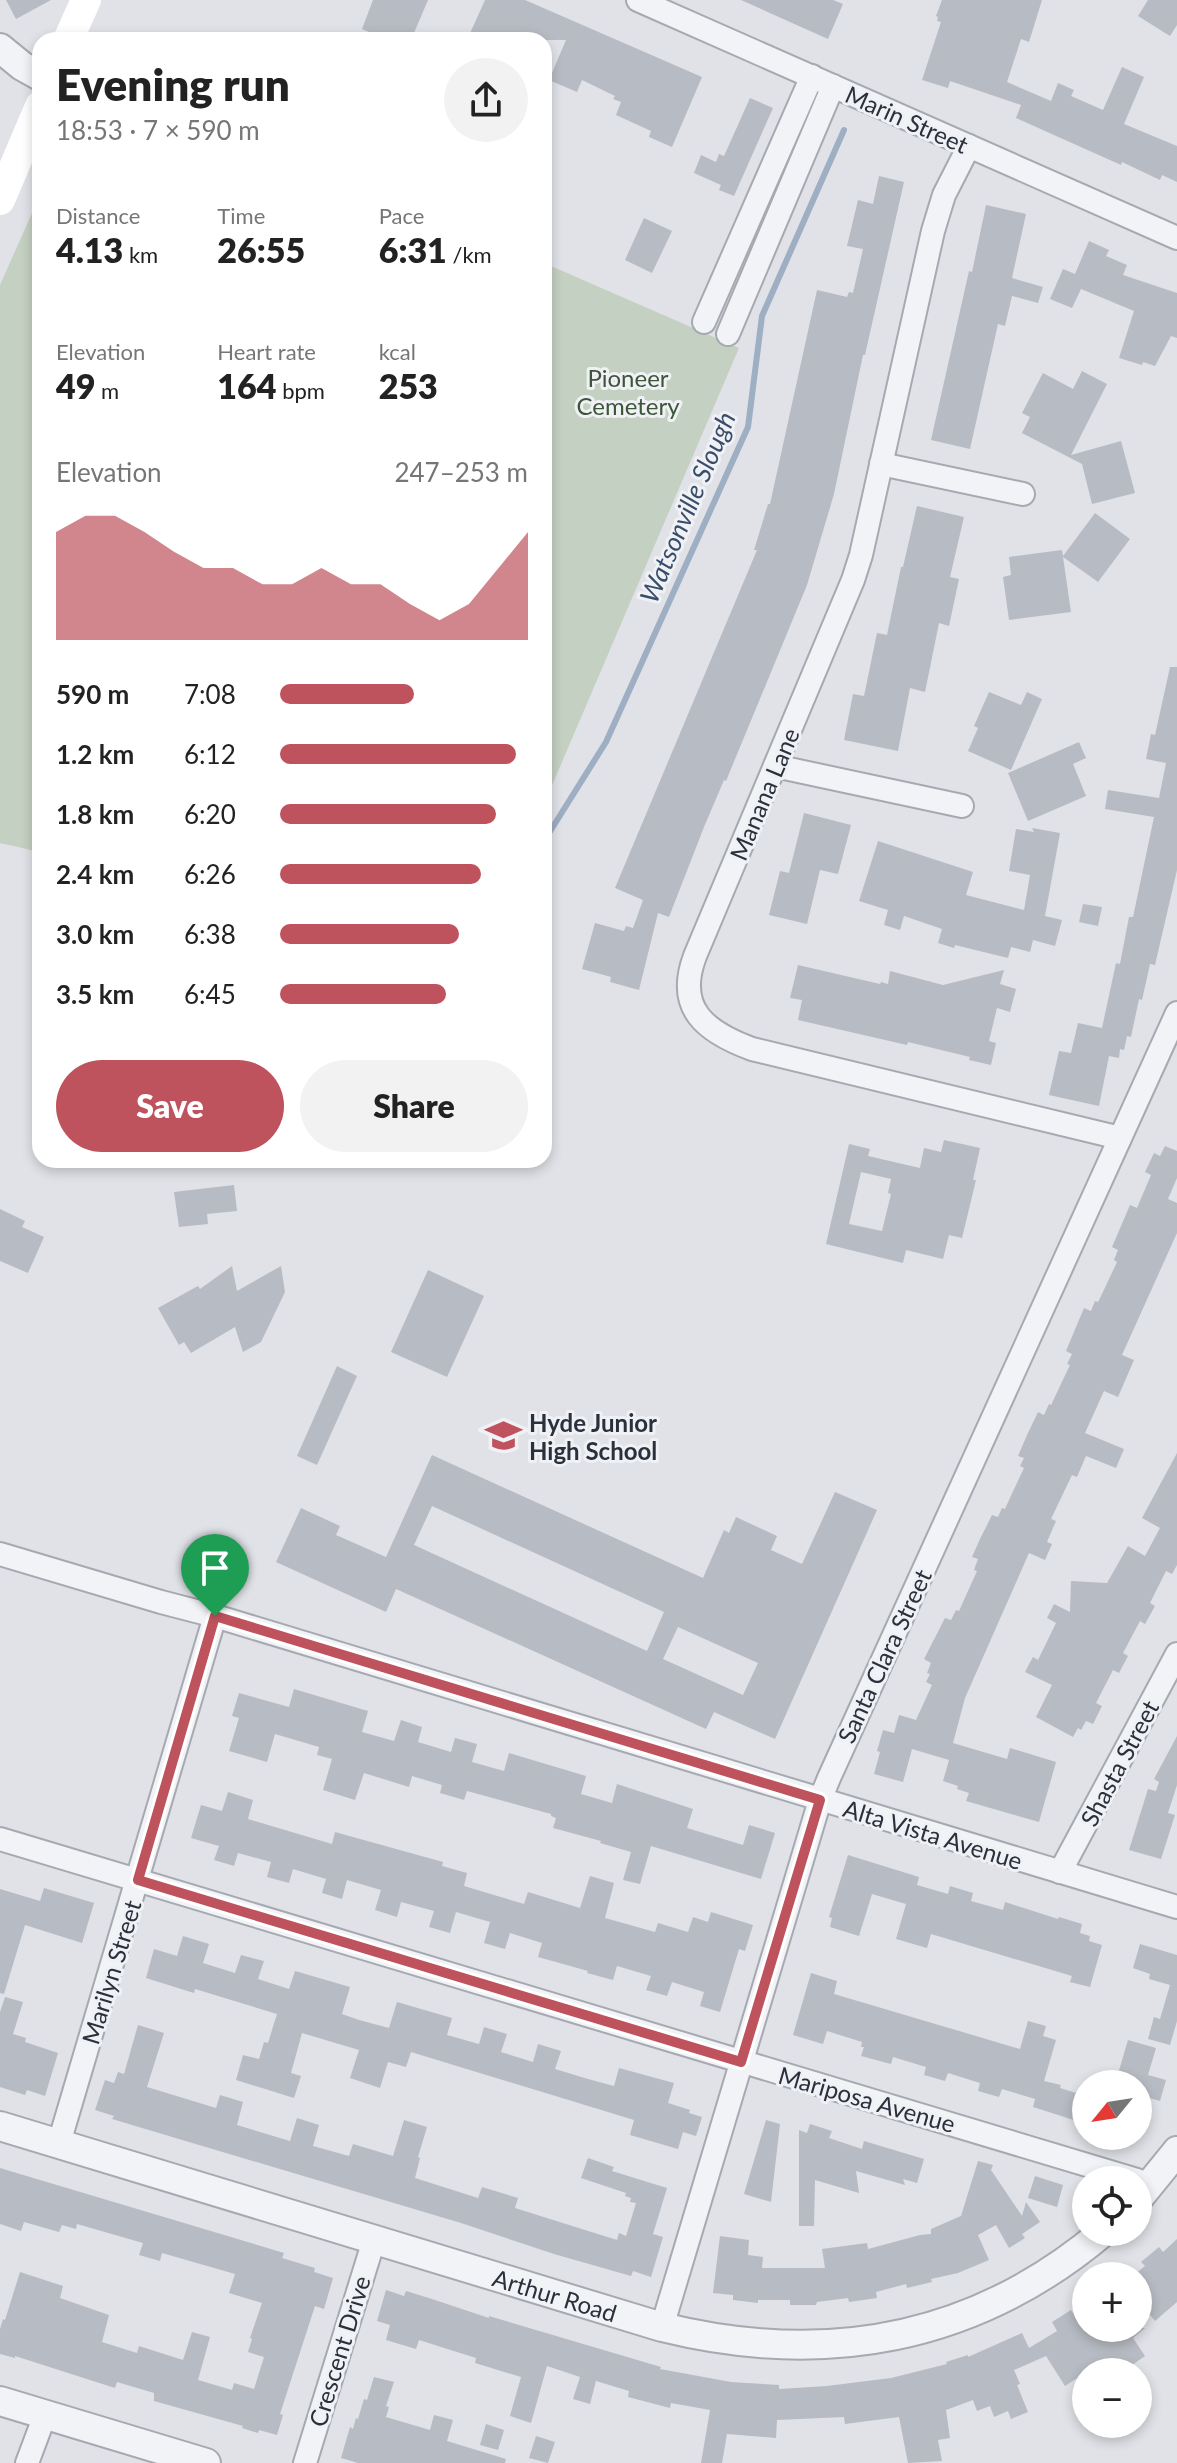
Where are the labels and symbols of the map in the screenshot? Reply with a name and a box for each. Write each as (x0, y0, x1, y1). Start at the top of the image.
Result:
street label: Marin Street (841, 79, 973, 159)
park label: Pioneer Cemetery (576, 363, 680, 420)
water label: Watsonville Slough (632, 407, 742, 607)
street label: Manana Lane (723, 723, 805, 865)
place label: Hyde Junior High School (529, 1408, 657, 1465)
school or university icon: Hyde Junior High School (484, 1417, 522, 1455)
pin (181, 1534, 249, 1616)
street label: Santa Clara Street (831, 1564, 937, 1747)
street label: Shasta Street (1074, 1695, 1164, 1831)
street label: Alta Vista Avenue (840, 1793, 1026, 1875)
street label: Marilyn Street (75, 1896, 147, 2048)
street label: Mariposa Avenue (775, 2060, 959, 2138)
north arrow (1072, 2070, 1152, 2150)
street label: Arthur Road (490, 2262, 620, 2327)
street label: Crescent Drive (302, 2272, 376, 2430)

